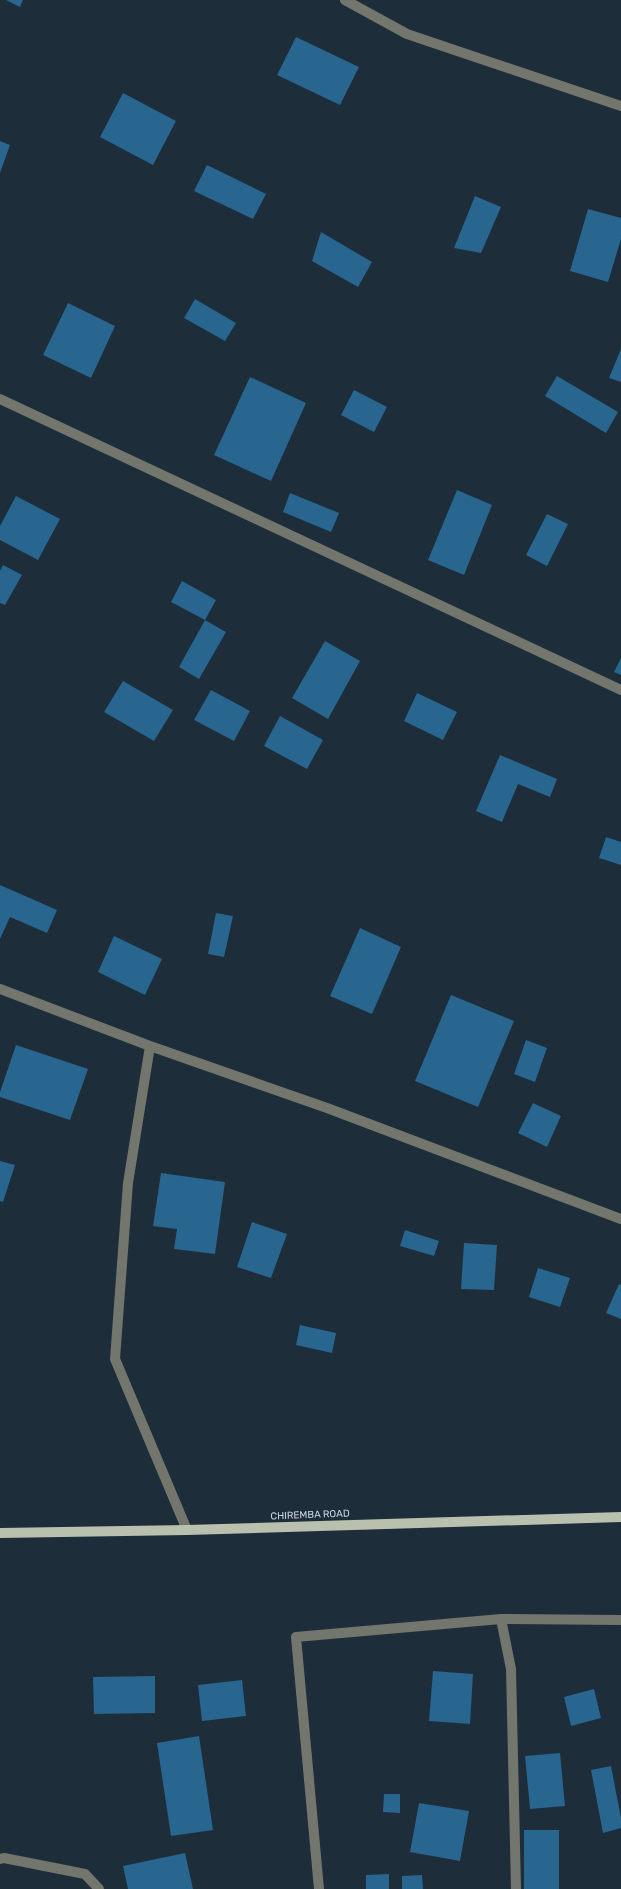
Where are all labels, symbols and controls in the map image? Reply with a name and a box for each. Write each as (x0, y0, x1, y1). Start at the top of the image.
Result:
street label: CHIREMBA ROAD (270, 1508, 350, 1522)

